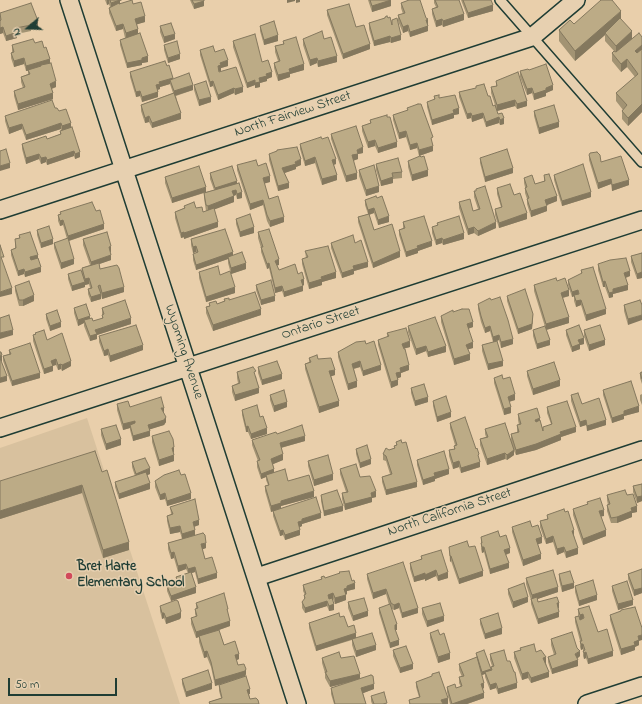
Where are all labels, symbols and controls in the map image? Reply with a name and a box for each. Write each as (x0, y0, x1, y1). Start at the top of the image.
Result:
north arrow (8, 8, 48, 48)
text: N (8, 26, 25, 38)
street label: North Fairview Street (233, 88, 353, 142)
street label: Wyoming Avenue (160, 303, 206, 401)
street label: Ontario Street (280, 303, 362, 345)
street label: North California Street (386, 485, 514, 541)
place label: Bret Harte Elementary School (77, 560, 184, 592)
marker: Bret Harte Elementary School (64, 571, 74, 581)
scale bar (10, 670, 119, 696)
text: 50 m (15, 676, 39, 694)

